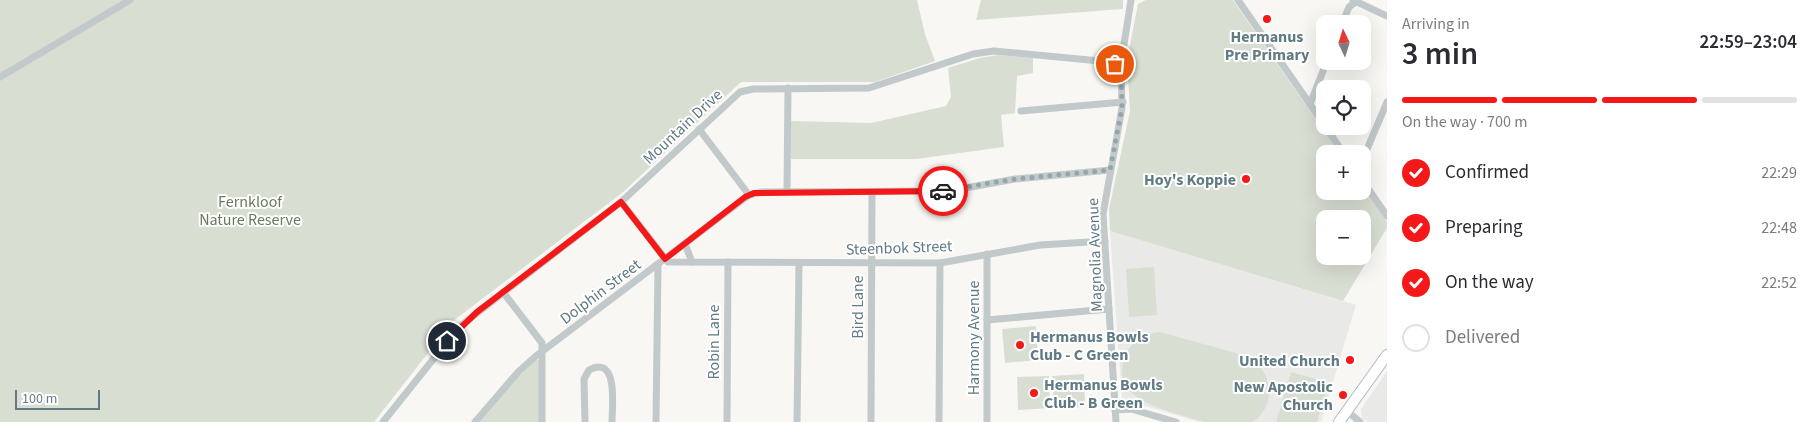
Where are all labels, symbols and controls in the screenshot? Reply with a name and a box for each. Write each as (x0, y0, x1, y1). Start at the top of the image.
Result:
marker: Hermanus Pre Primary (1261, 13, 1273, 25)
text: Arriving in (1402, 13, 1470, 35)
north arrow (1316, 15, 1371, 70)
map controls (1316, 15, 1371, 265)
place label: Hermanus Pre Primary (1225, 26, 1310, 66)
text: 22:59–23:04 (1699, 29, 1797, 56)
text: 3 min (1402, 31, 1478, 77)
pin (1094, 43, 1136, 85)
icon: bag (1101, 50, 1129, 78)
button: locate (1316, 80, 1371, 135)
street label: Mountain Drive (638, 84, 727, 169)
text: On the way · 700 m (1402, 111, 1527, 133)
button: + (1316, 145, 1371, 200)
icon: check (1402, 159, 1430, 187)
text: Confirmed (1445, 159, 1529, 186)
text: 22:29 (1761, 162, 1797, 184)
courier (918, 166, 968, 216)
place label: Hoy's Koppie (1144, 169, 1236, 191)
marker: Hoy's Koppie (1240, 173, 1252, 185)
icon: car (929, 177, 957, 205)
park label: Fernkloof Nature Reserve (199, 191, 301, 231)
street label: Magnolia Avenue (1082, 198, 1108, 312)
button: − (1316, 210, 1371, 265)
icon: check (1402, 214, 1430, 242)
text: Preparing (1445, 214, 1523, 241)
text: 22:48 (1761, 217, 1797, 239)
street label: Steenbok Street (845, 235, 953, 261)
street label: Dolphin Street (556, 254, 646, 330)
icon: check (1402, 269, 1430, 297)
text: On the way (1445, 269, 1534, 296)
text: 22:52 (1761, 272, 1797, 294)
street label: Bird Lane (847, 275, 869, 339)
street label: Harmony Avenue (963, 281, 985, 395)
street label: Robin Lane (703, 305, 725, 379)
pin (426, 320, 468, 362)
text: Delivered (1445, 324, 1520, 351)
place label: Hermanus Bowls Club - C Green (1030, 326, 1149, 366)
icon: home (433, 327, 461, 355)
marker: Hermanus Bowls Club - C Green (1014, 339, 1026, 351)
place label: United Church (1239, 350, 1340, 372)
marker: United Church (1344, 354, 1356, 366)
place label: Hermanus Bowls Club - B Green (1044, 374, 1163, 414)
place label: New Apostolic Church (1233, 376, 1334, 416)
scale bar (15, 387, 100, 410)
marker: Hermanus Bowls Club - B Green (1028, 387, 1040, 399)
text: 100 m (22, 389, 57, 409)
marker: New Apostolic Church (1337, 389, 1349, 401)

